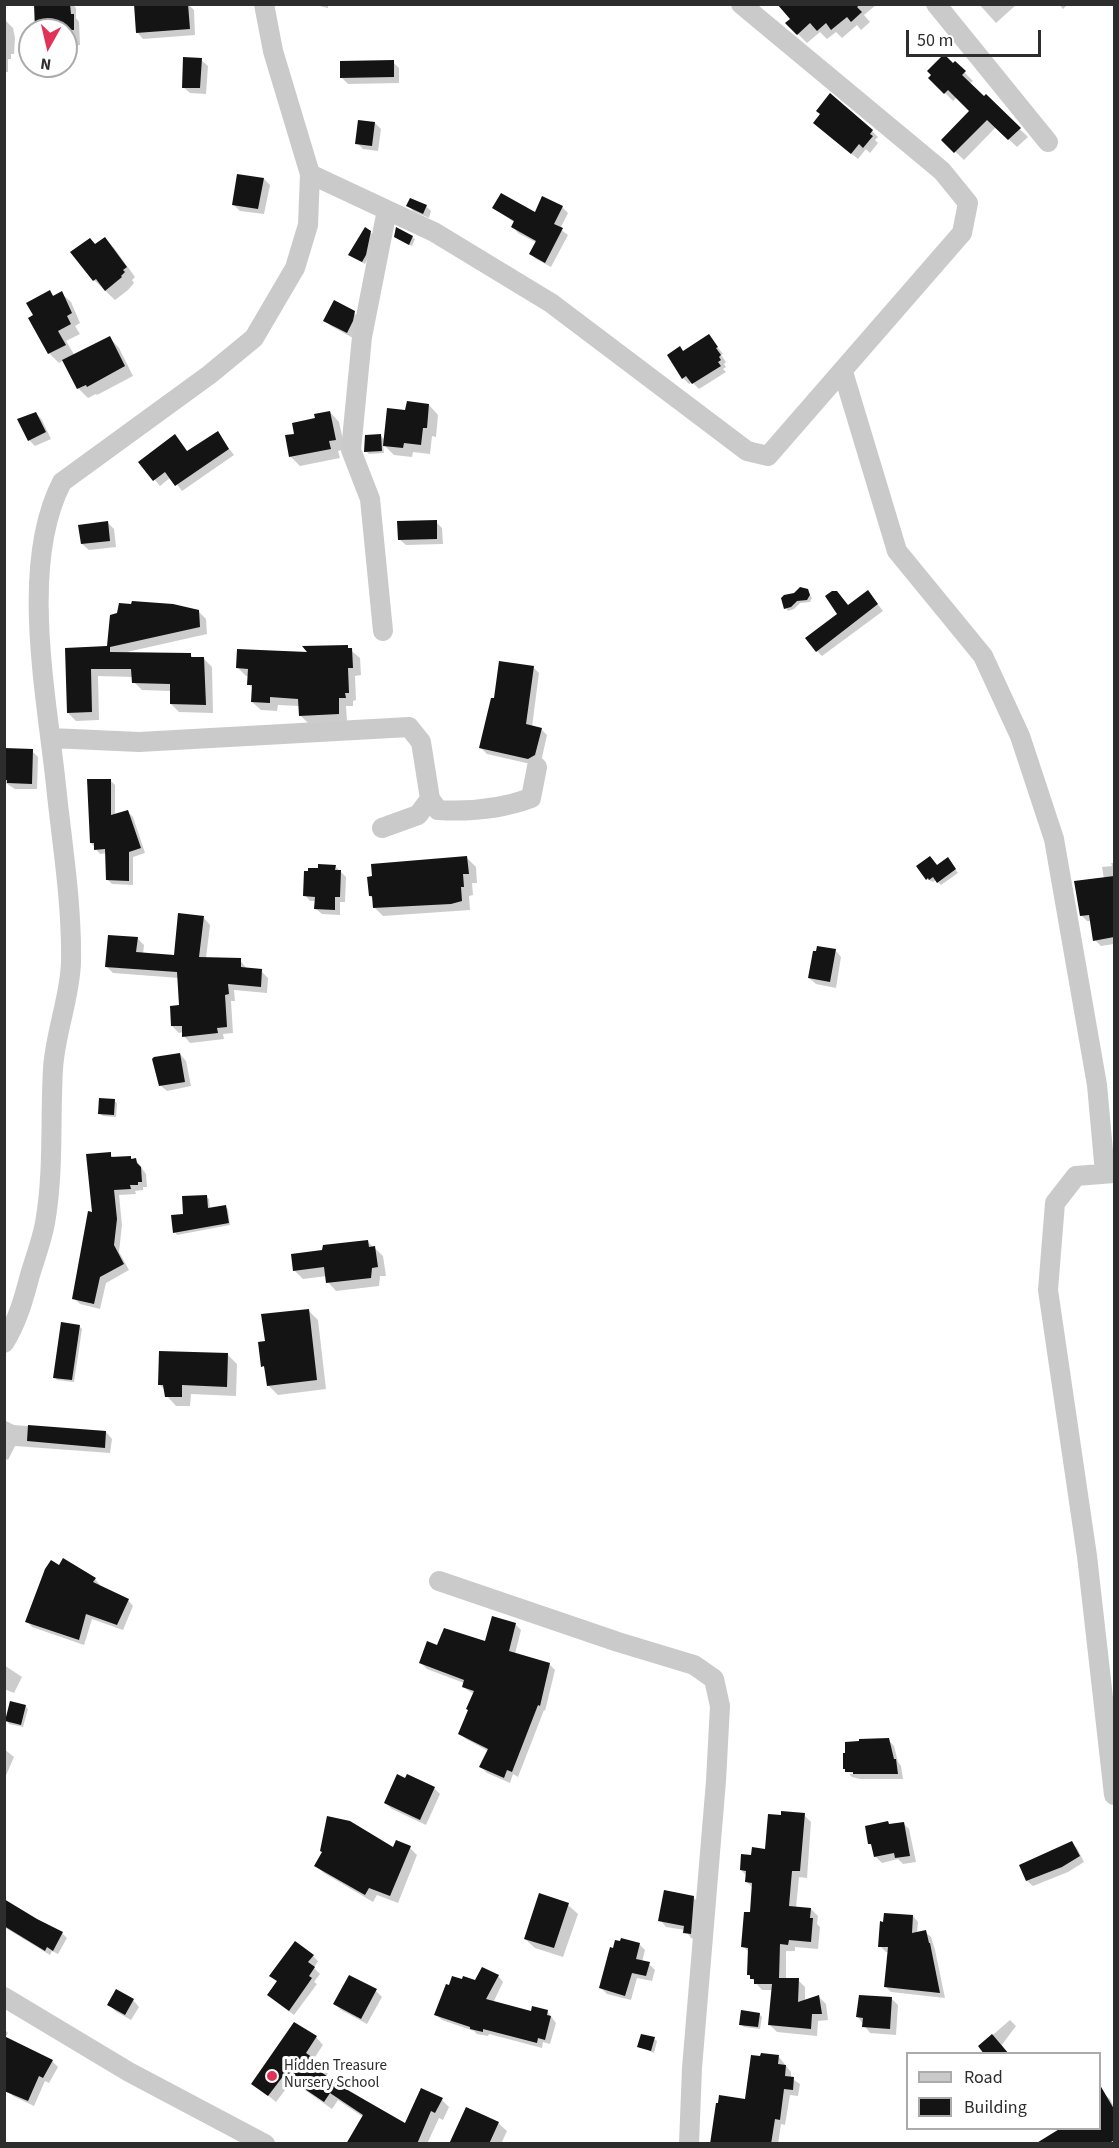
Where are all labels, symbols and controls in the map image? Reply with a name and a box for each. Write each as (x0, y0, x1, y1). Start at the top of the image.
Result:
north arrow (18, 18, 78, 78)
scale bar (909, 18, 1044, 56)
text: 50 m (917, 28, 953, 53)
text: N (39, 52, 53, 75)
legend (906, 2052, 1101, 2130)
place label: Hidden Treasure Nursery School (284, 2058, 387, 2093)
text: Road (964, 2065, 1003, 2090)
marker: Hidden Treasure Nursery School (265, 2069, 279, 2083)
text: Building (964, 2095, 1027, 2120)

